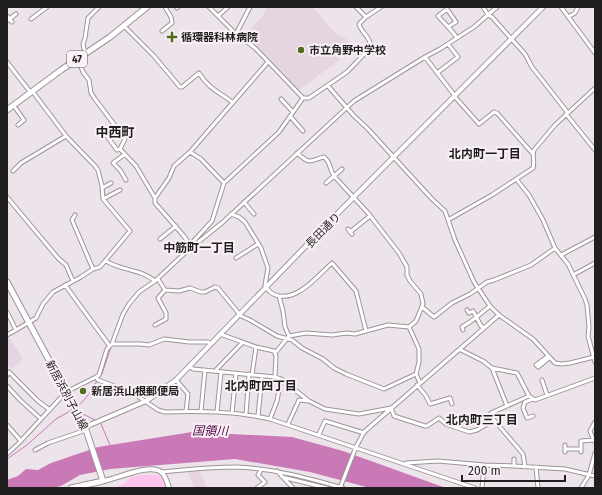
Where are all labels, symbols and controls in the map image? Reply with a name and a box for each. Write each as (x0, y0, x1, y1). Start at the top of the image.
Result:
marker: 循環器科林病院 (166, 31, 178, 43)
place label: 循環器科林病院 (181, 31, 258, 44)
place label: 市立角野中学校 (309, 44, 386, 57)
marker: 市立角野中学校 (296, 45, 306, 55)
road number: 47 (67, 51, 87, 67)
district label: 中西町 (95, 125, 135, 140)
district label: 北内町一丁目 (449, 147, 521, 161)
street label: 長田通り (303, 210, 344, 251)
district label: 中筋町一丁目 (163, 241, 235, 255)
street label: 新居浜別子山線 (43, 358, 90, 432)
district label: 北内町四丁目 (225, 379, 297, 393)
place label: 新居浜山根郵便局 (91, 385, 179, 398)
marker: 新居浜山根郵便局 (78, 386, 88, 396)
district label: 北内町三丁目 (446, 413, 518, 427)
water label: 国領川 (192, 424, 230, 438)
scale bar (462, 457, 565, 483)
text: 200 m (468, 464, 501, 478)

